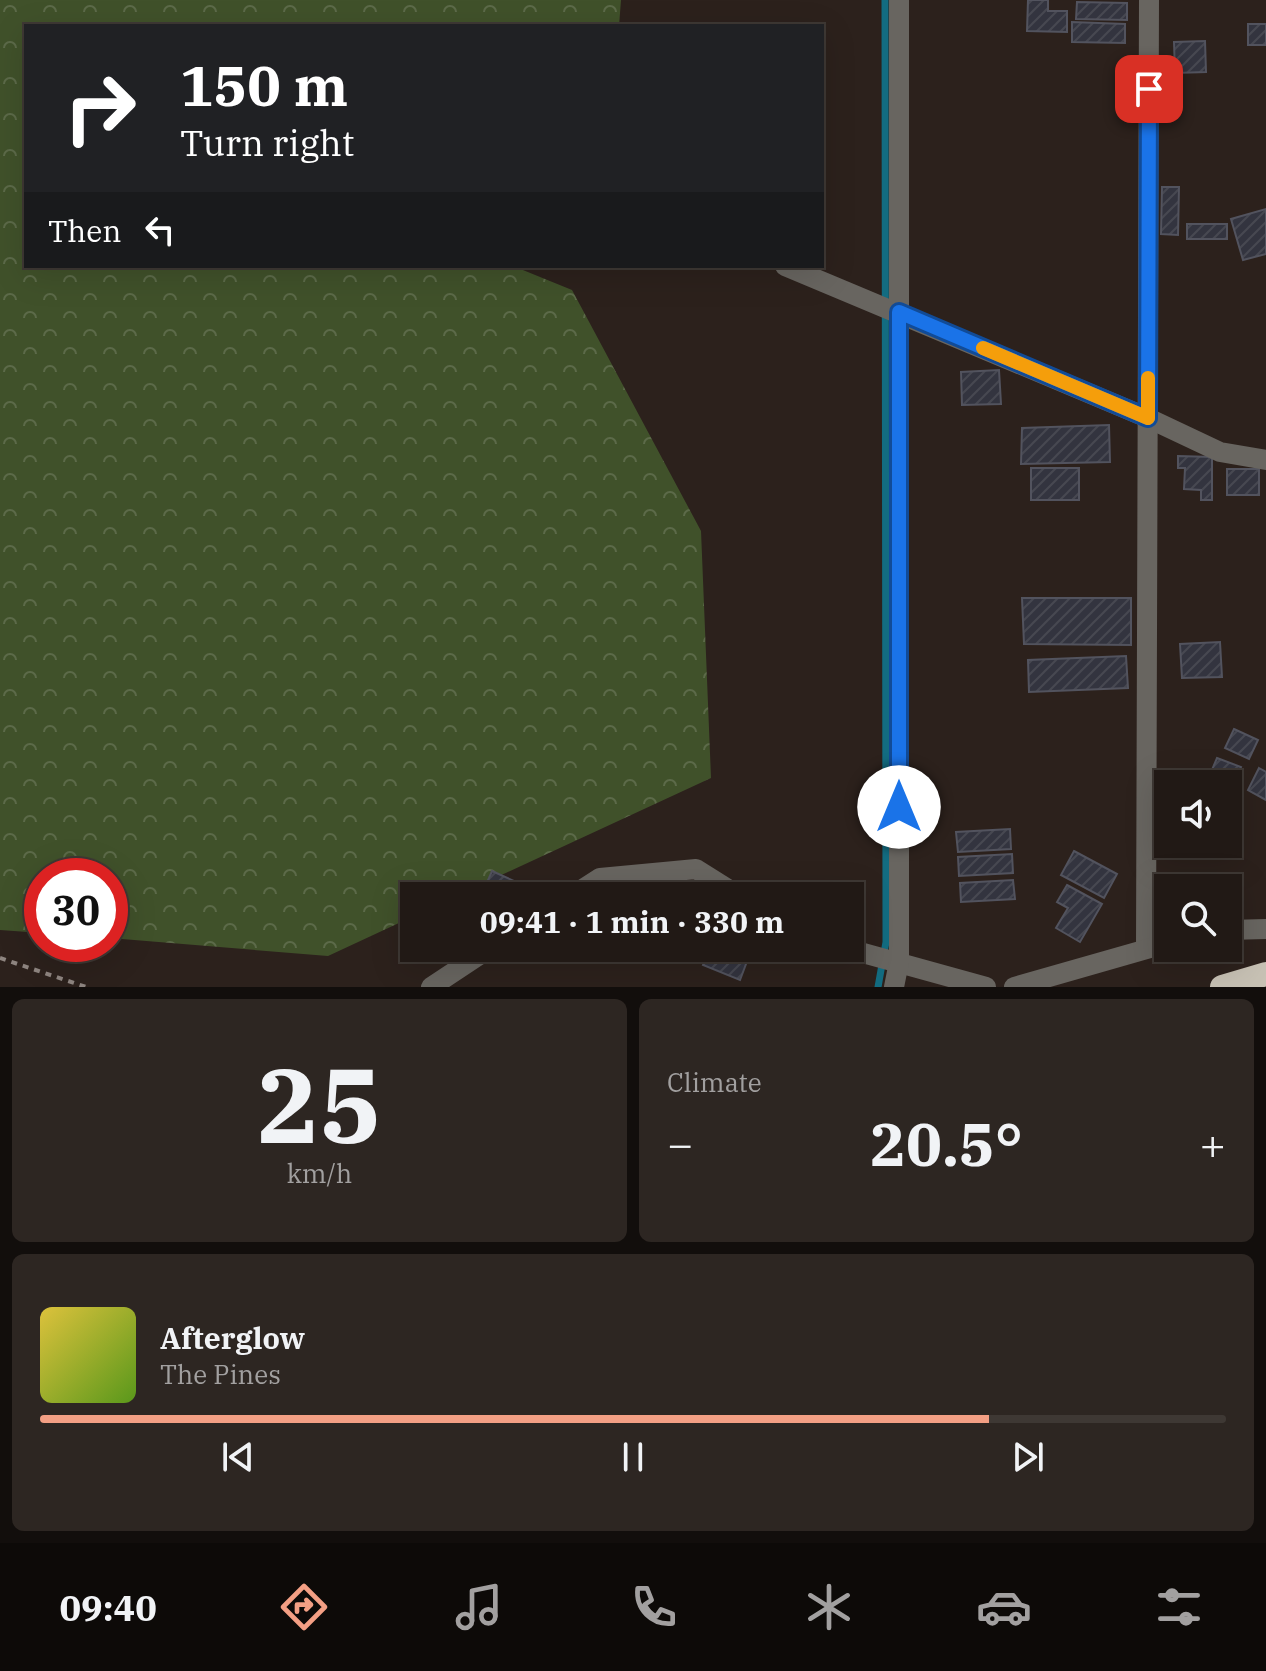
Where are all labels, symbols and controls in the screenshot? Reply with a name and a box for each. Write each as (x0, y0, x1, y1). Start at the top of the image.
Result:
text: 150 m (180, 49, 348, 121)
pin (1115, 55, 1183, 123)
icon: right (48, 56, 152, 160)
icon: arrive (1127, 67, 1171, 111)
text: Turn right (180, 119, 354, 166)
icon: left (138, 208, 182, 252)
text: Then (48, 211, 122, 250)
position arrow (857, 765, 941, 849)
map controls (1154, 770, 1242, 962)
button: sound (1154, 770, 1242, 858)
speed limit sign: 30 (24, 858, 128, 962)
button: search (1154, 874, 1242, 962)
text: 09:41 · 1 min · 330 m (480, 902, 784, 941)
text: 25 (257, 1036, 382, 1172)
text: Climate (667, 1065, 762, 1099)
text: 20.5° (870, 1104, 1023, 1183)
text: − (667, 1115, 693, 1172)
text: + (1200, 1115, 1226, 1172)
text: km/h (287, 1156, 352, 1190)
text: Afterglow (160, 1318, 305, 1357)
text: The Pines (160, 1357, 281, 1391)
icon: previous (216, 1435, 260, 1479)
icon: pause (611, 1435, 655, 1479)
icon: next (1006, 1435, 1050, 1479)
icon: directions (276, 1579, 332, 1635)
icon: music (451, 1579, 507, 1635)
icon: phone (626, 1579, 682, 1635)
icon: climate (801, 1579, 857, 1635)
icon: car (976, 1579, 1032, 1635)
icon: filters (1151, 1579, 1207, 1635)
text: 09:40 (59, 1584, 157, 1631)

